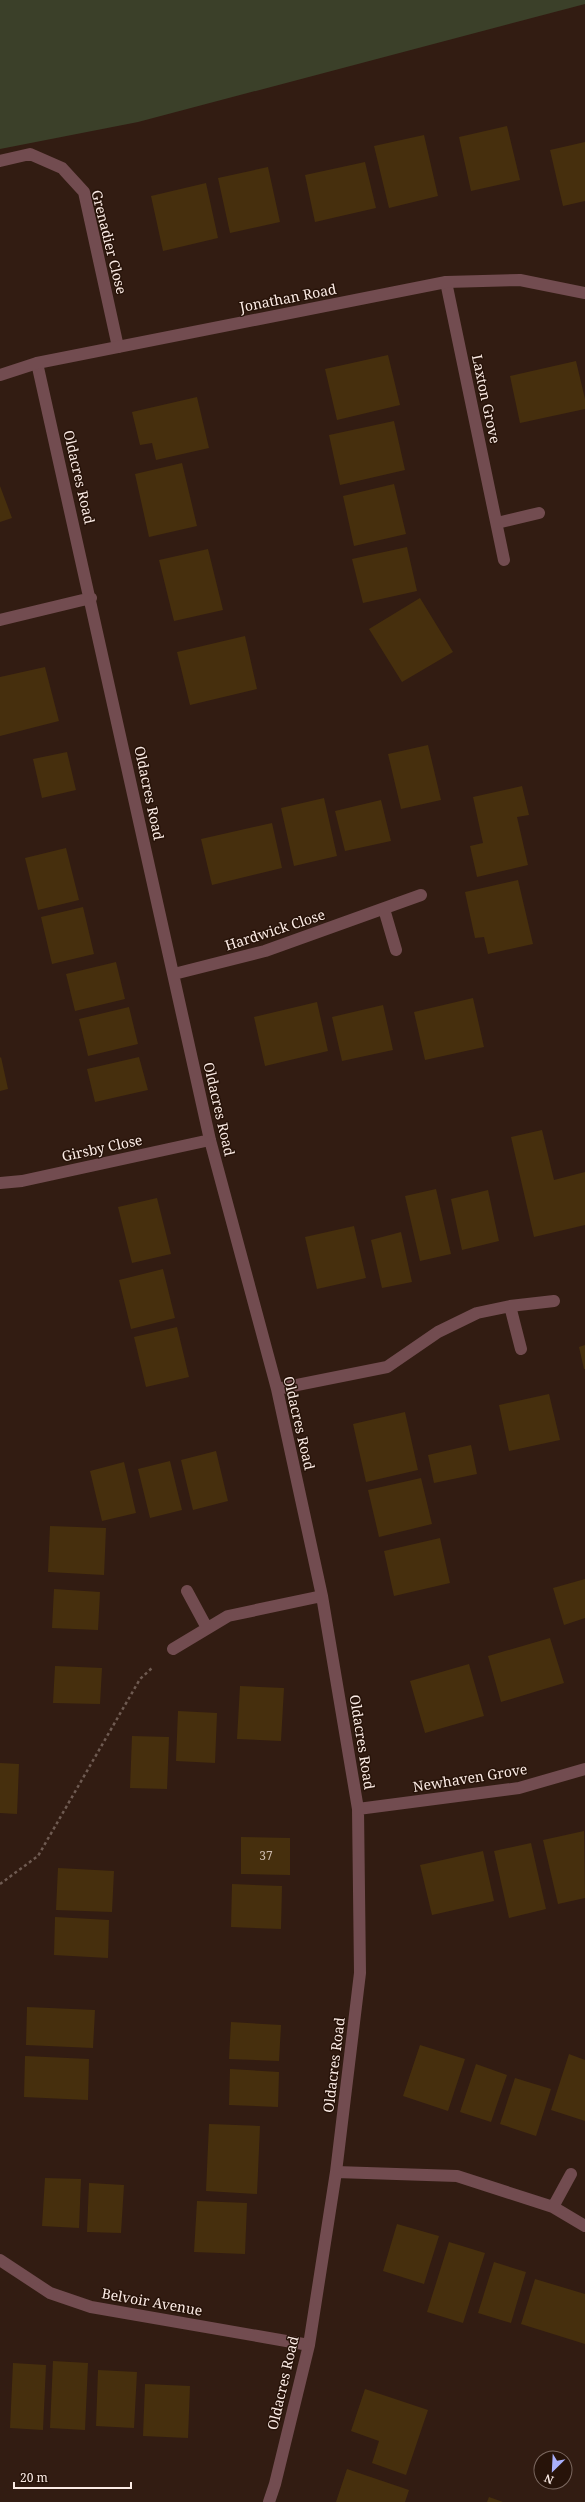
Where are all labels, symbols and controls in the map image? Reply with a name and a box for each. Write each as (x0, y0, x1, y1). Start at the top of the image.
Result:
street label: Grenadier Close (87, 188, 132, 296)
street label: Jonathan Road (237, 279, 338, 316)
street label: Laxton Grove (468, 353, 505, 445)
street label: Oldacres Road (59, 428, 100, 526)
street label: Oldacres Road (130, 744, 169, 842)
street label: Hardwick Close (222, 904, 327, 955)
street label: Oldacres Road (199, 1060, 240, 1158)
street label: Girsby Close (60, 1130, 144, 1165)
street label: Oldacres Road (279, 1374, 320, 1472)
street label: Oldacres Road (346, 1693, 379, 1791)
street label: Newhaven Grove (411, 1759, 528, 1796)
house number: 37 (259, 1847, 273, 1864)
street label: Oldacres Road (318, 2016, 349, 2114)
street label: Belvoir Avenue (100, 2283, 204, 2320)
street label: Oldacres Road (262, 2334, 303, 2432)
north arrow (533, 2450, 573, 2490)
scale bar (14, 2464, 131, 2490)
text: 20 m (20, 2469, 48, 2486)
text: N (541, 2471, 556, 2488)

